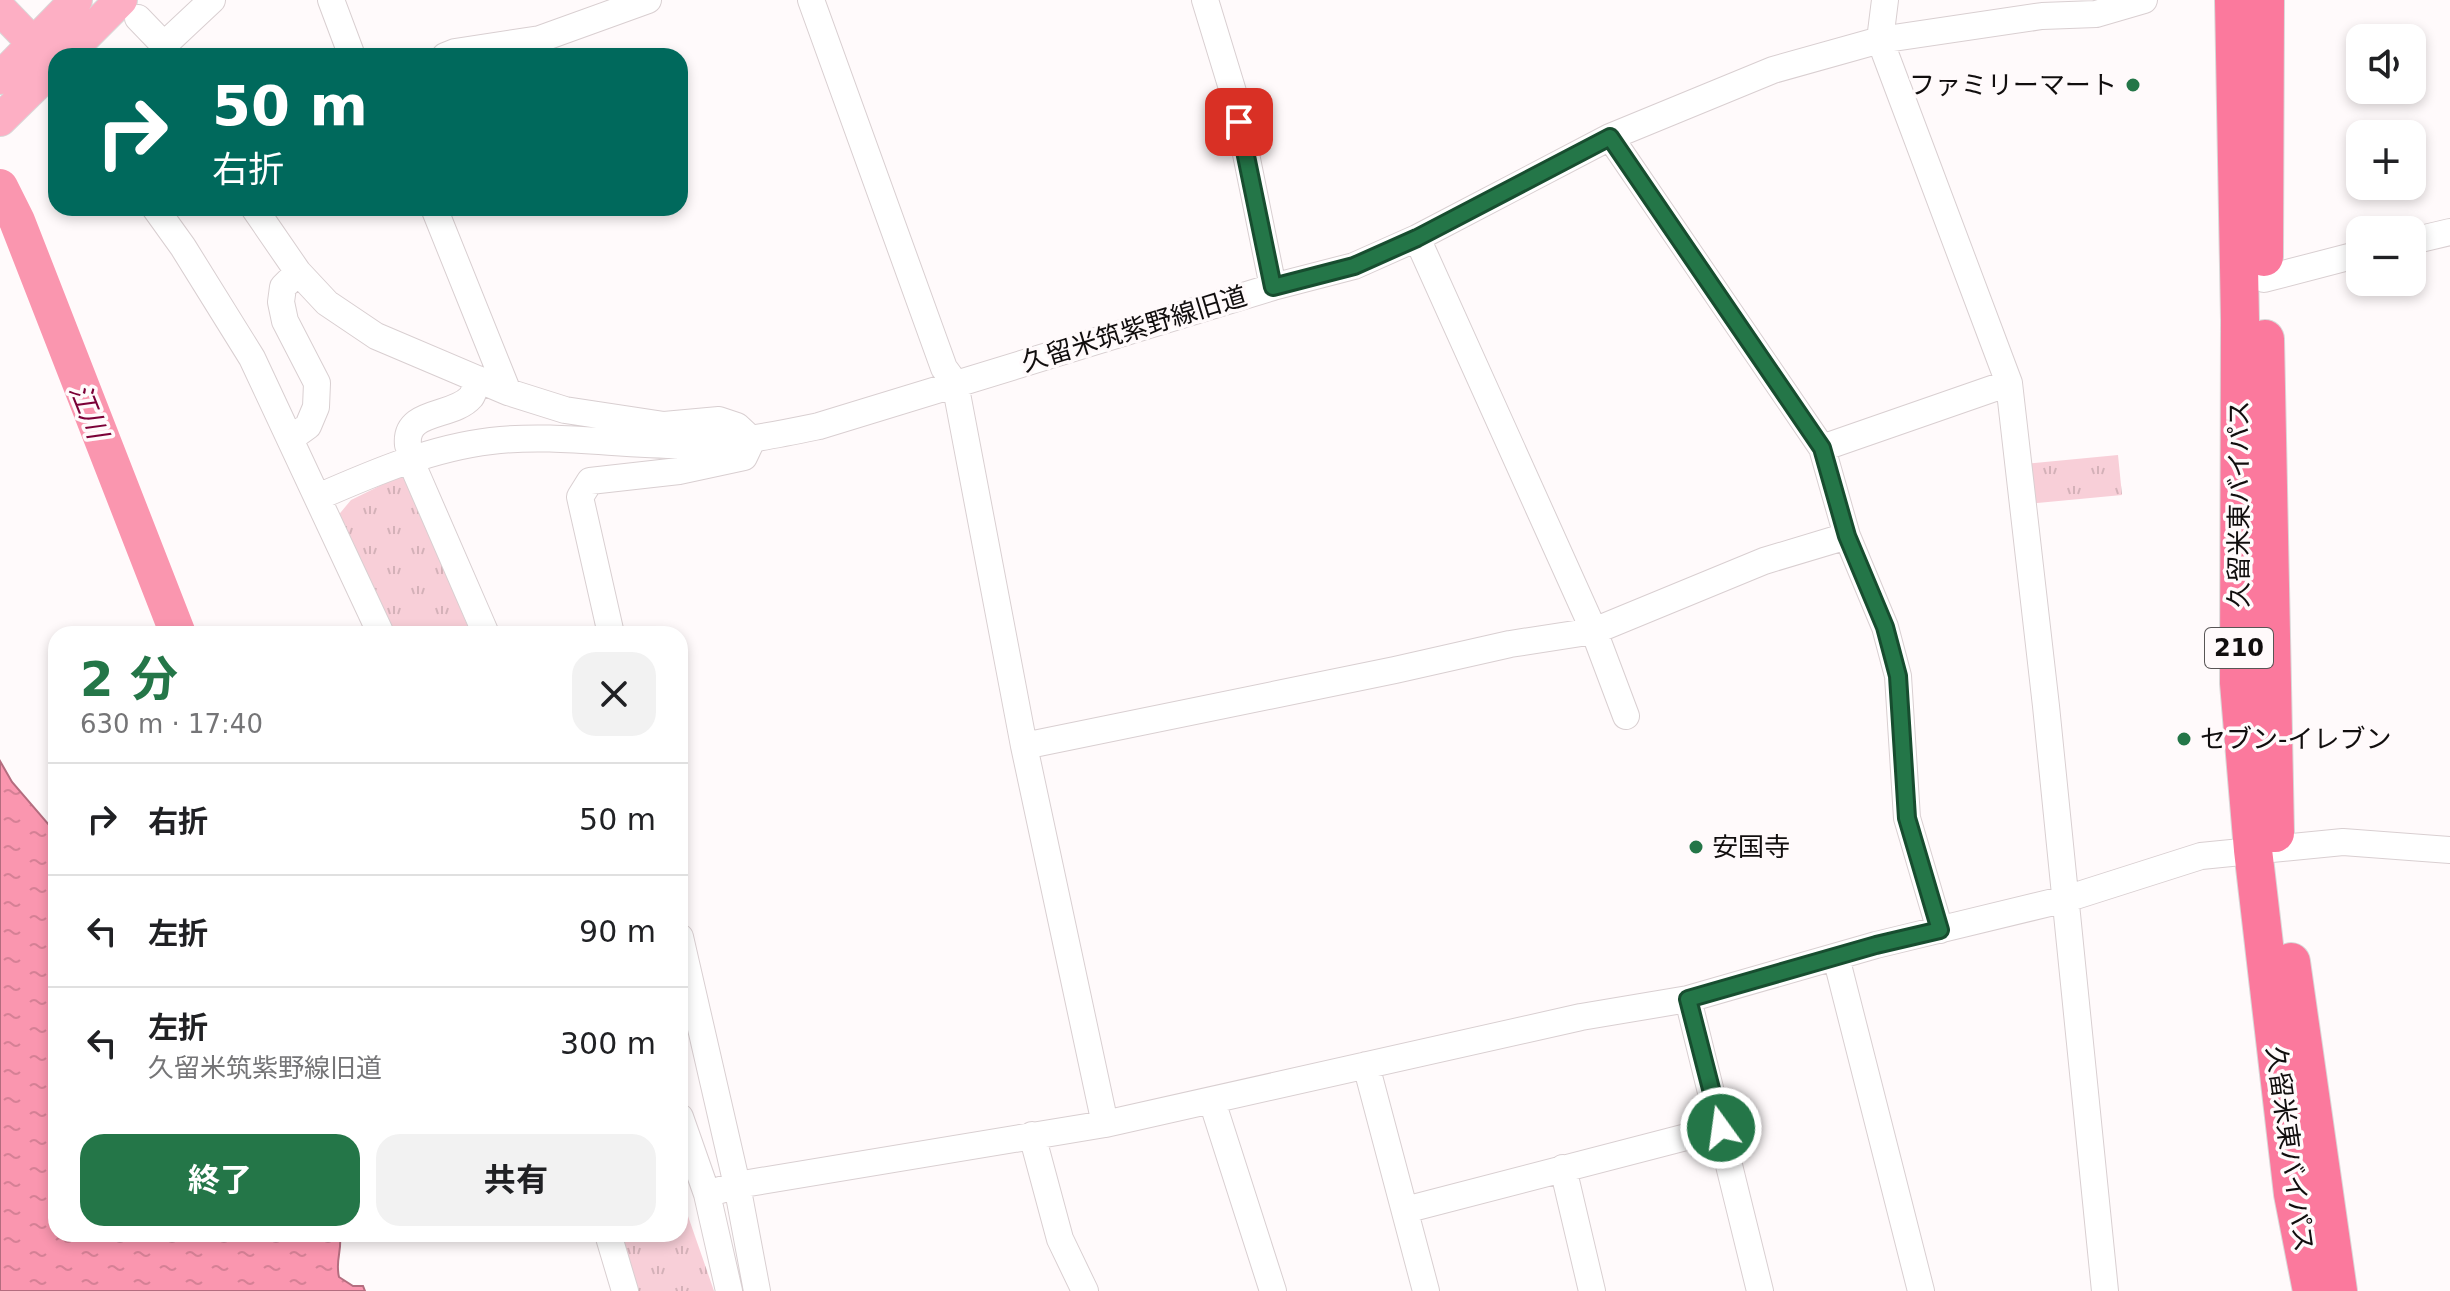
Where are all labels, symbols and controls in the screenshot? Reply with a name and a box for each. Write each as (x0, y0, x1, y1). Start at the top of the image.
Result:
map controls (2346, 24, 2426, 296)
button: sound (2346, 24, 2426, 104)
place label: ファミリーマート (1909, 70, 2117, 100)
text: 50 m (212, 73, 368, 138)
marker: ファミリーマート (2124, 76, 2142, 94)
icon: right (80, 80, 184, 184)
pin (1205, 88, 1273, 156)
icon: arrive (1217, 100, 1261, 144)
button: + (2346, 120, 2426, 200)
text: 右折 (212, 149, 284, 190)
button: − (2346, 216, 2426, 296)
street label: 久留米筑紫野線旧道 (1018, 280, 1250, 378)
water label: 江川 (63, 379, 115, 446)
street label: 久留米東バイパス (2224, 400, 2254, 608)
road number: 210 (2205, 628, 2273, 668)
text: 2 分 (80, 651, 178, 707)
button: close (572, 652, 656, 736)
text: 630 m · 17:40 (80, 709, 263, 739)
place label: セブン-イレブン (2200, 724, 2391, 754)
marker: セブン-イレブン (2175, 730, 2193, 748)
icon: right (80, 797, 124, 841)
text: 50 m (579, 802, 656, 837)
text: 右折 (148, 804, 208, 839)
place label: 安国寺 (1712, 832, 1790, 862)
marker: 安国寺 (1687, 838, 1705, 856)
icon: left (80, 909, 124, 953)
text: 90 m (579, 914, 656, 949)
text: 左折 (148, 916, 208, 951)
text: 左折 (148, 1010, 208, 1045)
icon: left (80, 1021, 124, 1065)
text: 300 m (560, 1026, 656, 1061)
street label: 久留米東バイパス (2261, 1044, 2319, 1254)
text: 久留米筑紫野線旧道 (148, 1053, 382, 1083)
position arrow (1679, 1086, 1763, 1170)
button: 終了 (80, 1134, 360, 1226)
button: 共有 (376, 1134, 656, 1226)

